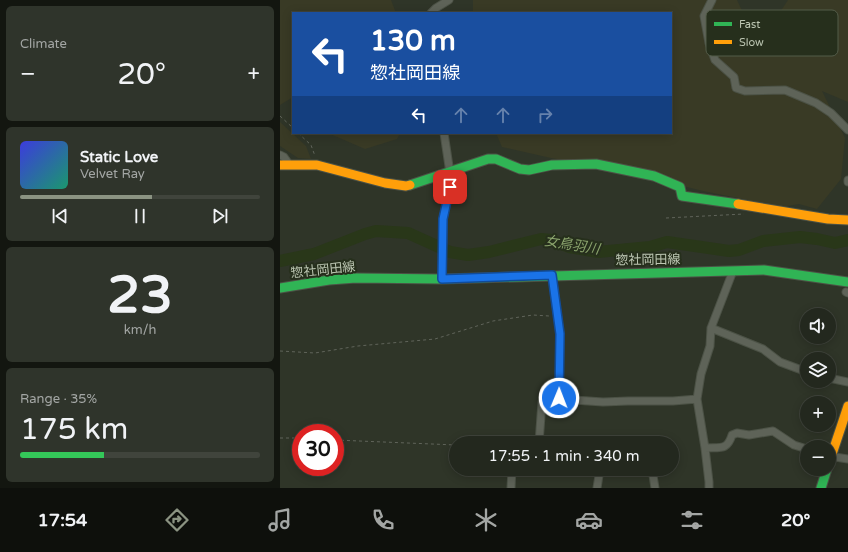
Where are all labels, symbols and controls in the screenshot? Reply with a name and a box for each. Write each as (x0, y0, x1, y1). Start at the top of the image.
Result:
legend (706, 10, 838, 56)
text: Fast (739, 18, 760, 31)
text: 130 m (370, 24, 456, 58)
icon: left (304, 28, 356, 80)
text: Climate (20, 36, 67, 52)
text: Slow (739, 36, 764, 49)
text: 20° (117, 56, 166, 93)
text: − (20, 61, 36, 87)
text: + (248, 61, 260, 87)
text: 惣社岡田線 (370, 62, 460, 84)
icon: left (408, 104, 430, 126)
icon: ahead (450, 104, 472, 126)
icon: ahead (492, 104, 514, 126)
icon: right (534, 104, 556, 126)
text: Static Love (80, 148, 158, 166)
text: Velvet Ray (80, 166, 145, 182)
pin (433, 170, 467, 204)
icon: arrive (439, 176, 461, 198)
icon: previous (49, 205, 71, 227)
icon: pause (129, 205, 151, 227)
icon: next (209, 205, 231, 227)
water label: 女鳥羽川 (543, 232, 603, 258)
street label: 惣社岡田線 (615, 251, 681, 269)
street label: 惣社岡田線 (290, 259, 356, 281)
text: 23 (107, 264, 173, 327)
map controls (800, 308, 836, 476)
button: sound (800, 308, 836, 344)
text: km/h (124, 322, 156, 338)
button: layers (800, 352, 836, 388)
position arrow (538, 377, 580, 419)
text: Range · 35% (20, 391, 97, 407)
button: + (800, 396, 836, 432)
text: 175 km (20, 411, 128, 448)
speed limit sign: 30 (292, 424, 344, 476)
button: − (800, 440, 836, 476)
text: 17:55 · 1 min · 340 m (489, 447, 639, 465)
icon: directions (163, 506, 191, 534)
icon: music (266, 506, 294, 534)
icon: phone (369, 506, 397, 534)
icon: climate (472, 506, 500, 534)
icon: car (575, 506, 603, 534)
icon: filters (678, 506, 706, 534)
text: 17:54 (38, 509, 87, 531)
text: 20° (781, 509, 810, 531)

